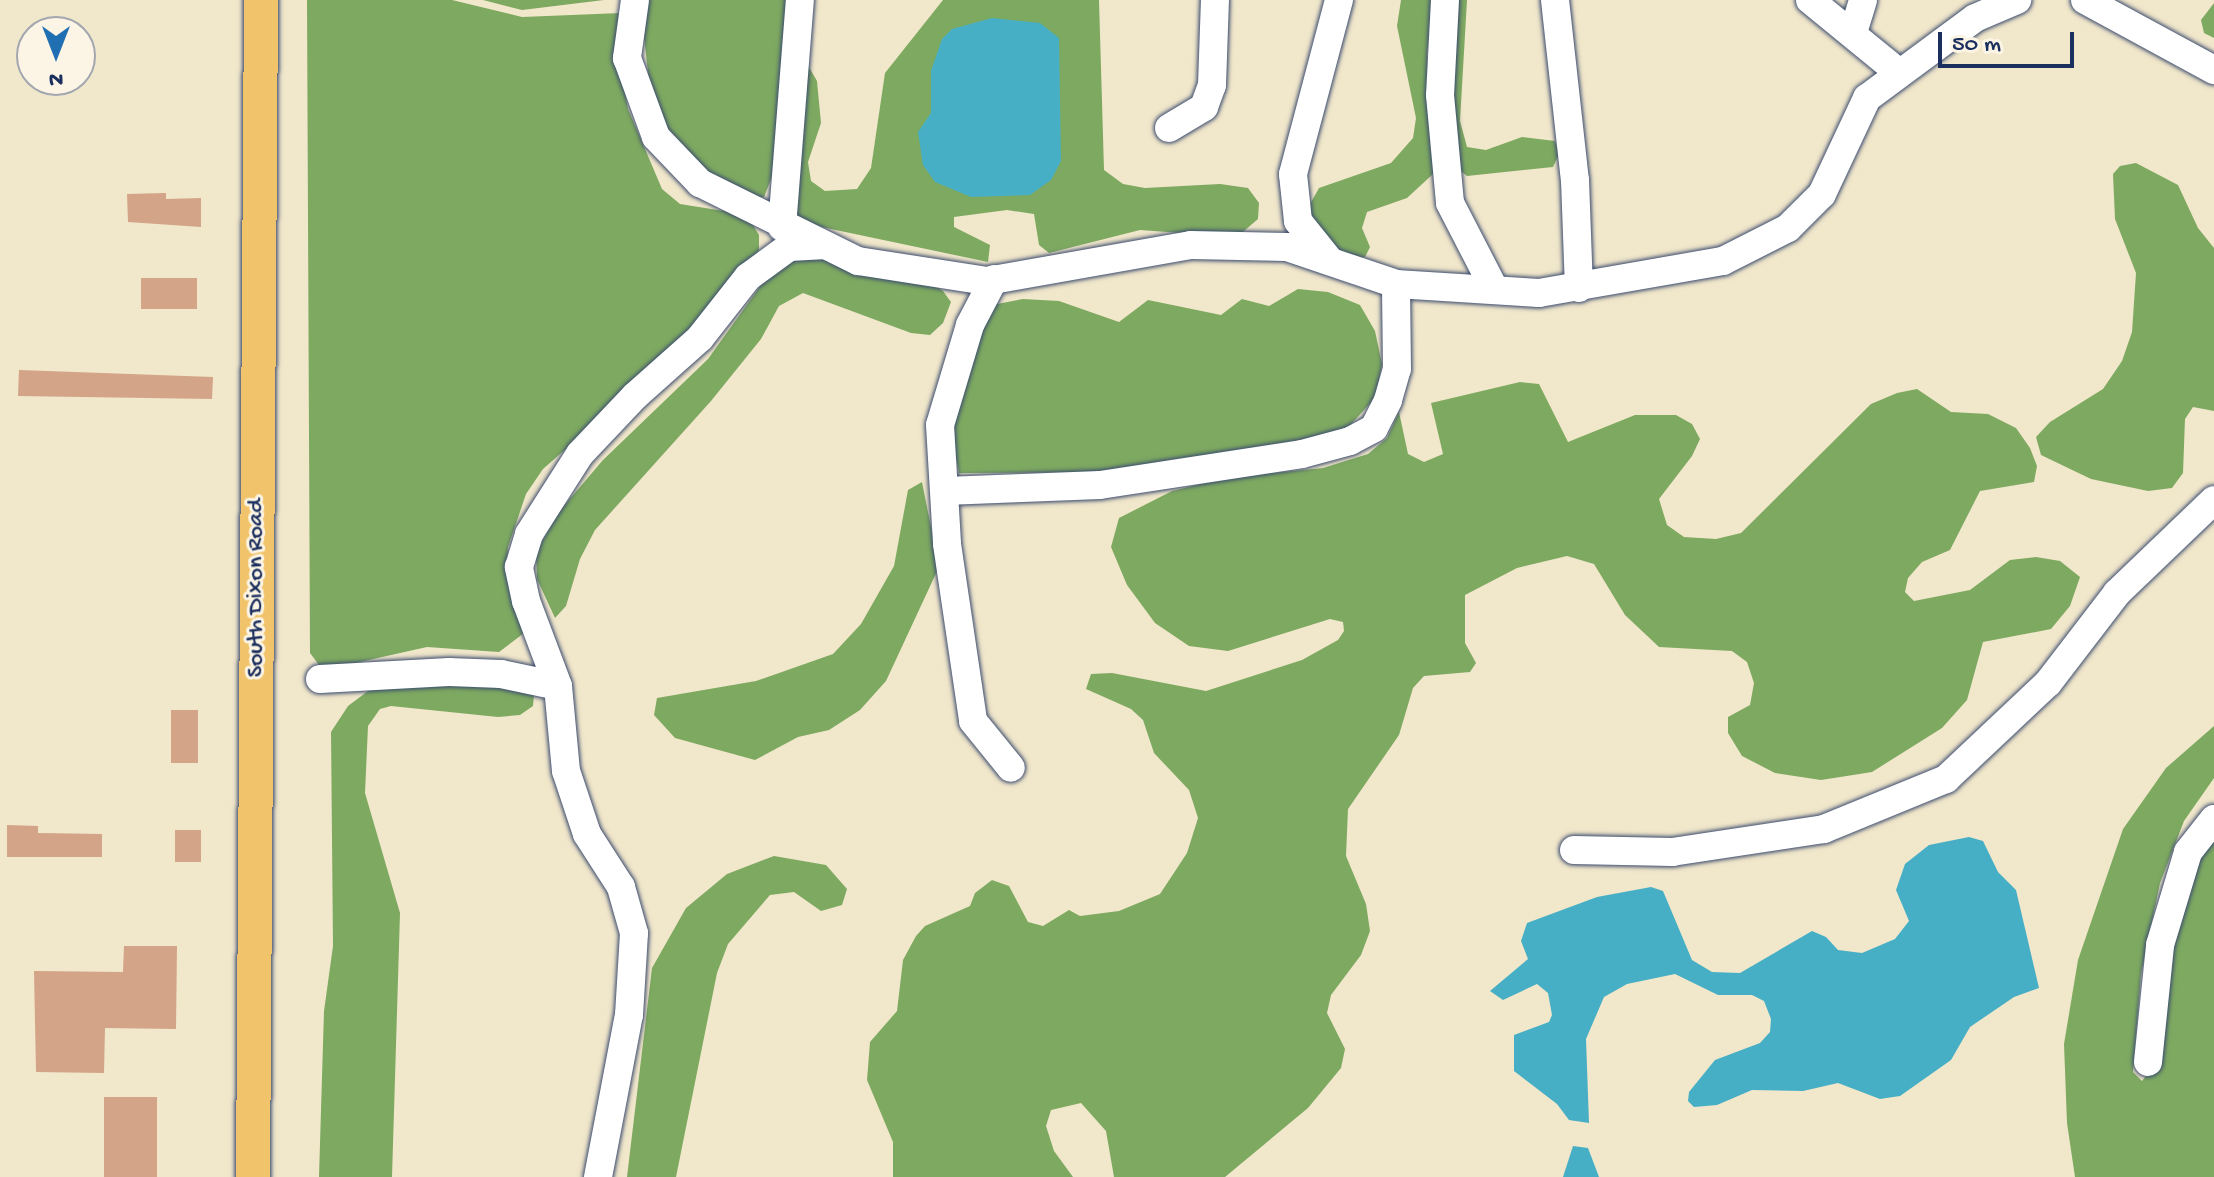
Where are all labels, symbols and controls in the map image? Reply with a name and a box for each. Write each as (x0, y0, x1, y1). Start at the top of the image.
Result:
north arrow (16, 16, 96, 96)
scale bar (1942, 16, 2078, 66)
text: 50 m (1952, 31, 2001, 60)
text: N (49, 65, 63, 91)
street label: South Dixon Road (243, 499, 271, 677)

